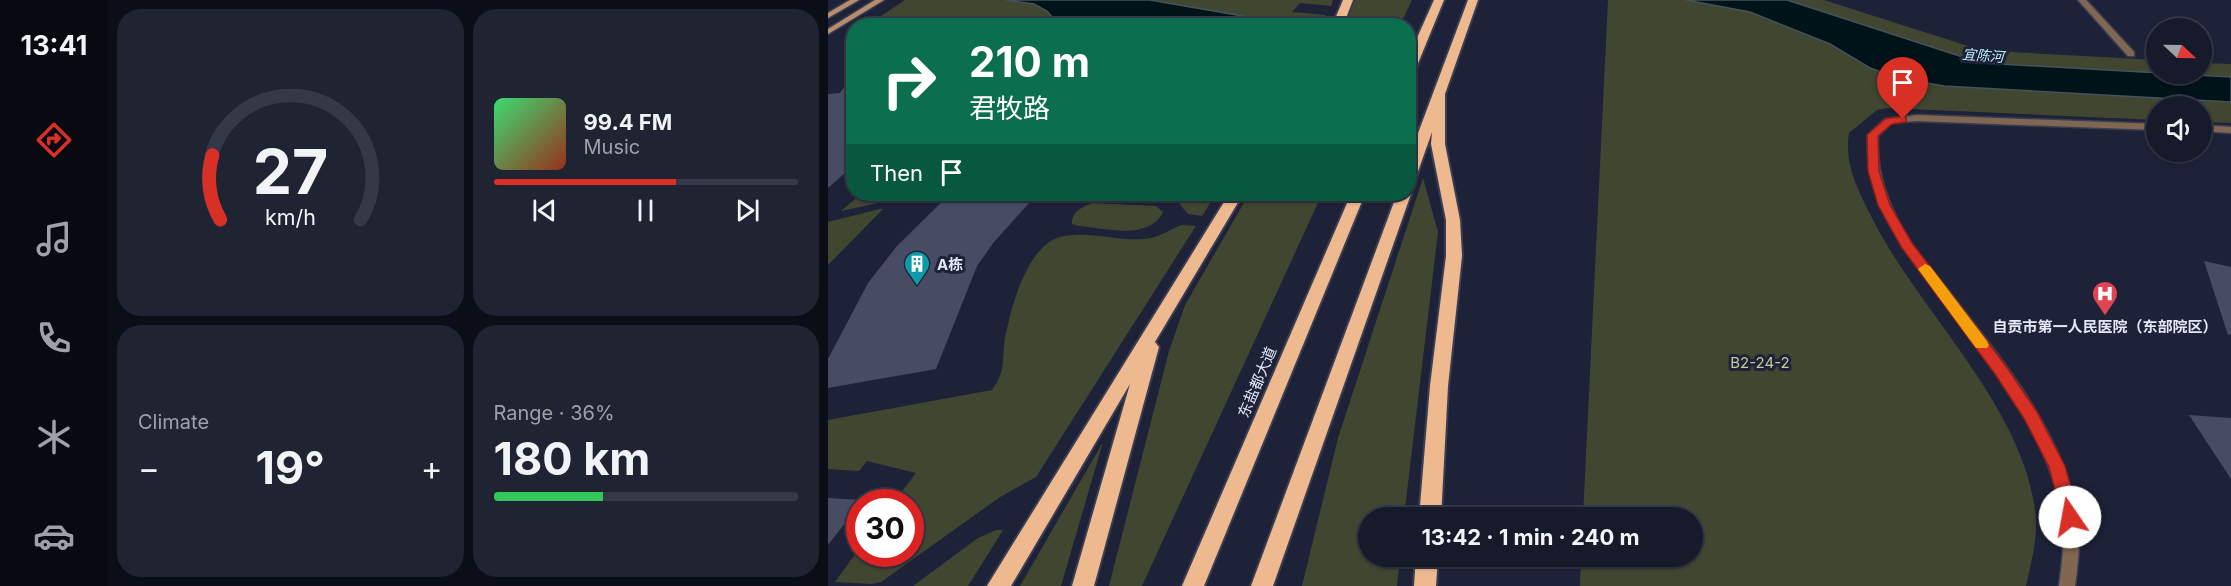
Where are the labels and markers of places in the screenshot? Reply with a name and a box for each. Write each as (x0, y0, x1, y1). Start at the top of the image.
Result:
pin (1877, 57, 1928, 119)
building icon: A栋 (902, 249, 932, 287)
place label: A栋 (937, 255, 963, 274)
hospital icon: 自贡市第一人民医院（东部院区） (2090, 279, 2120, 317)
place label: 自贡市第一人民医院（东部院区） (1992, 317, 2218, 336)

